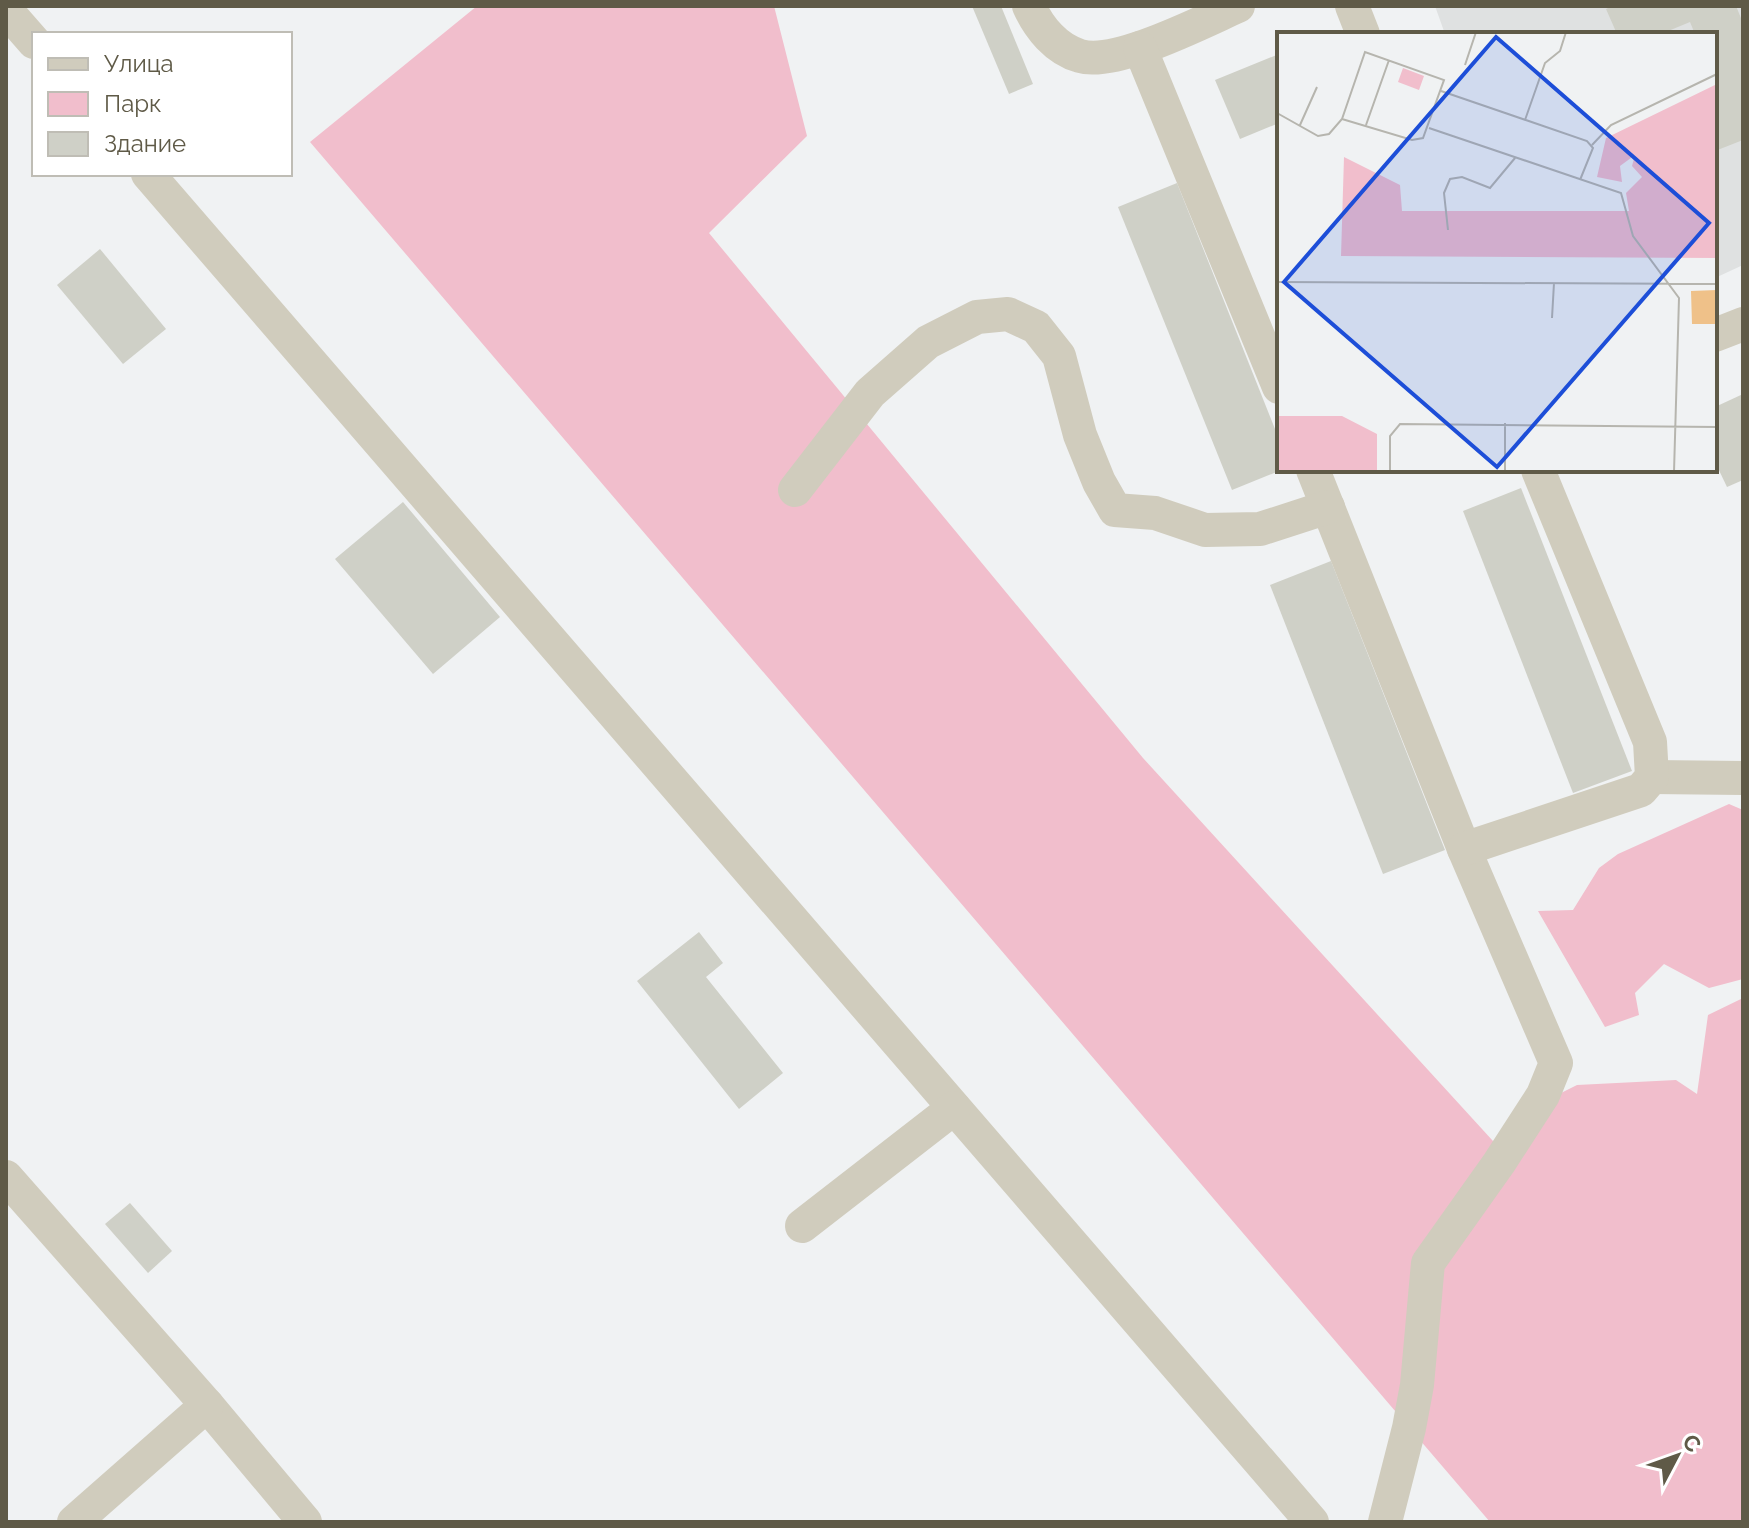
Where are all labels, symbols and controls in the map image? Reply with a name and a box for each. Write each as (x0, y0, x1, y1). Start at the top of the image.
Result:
legend (32, 32, 292, 176)
inset map (1277, 32, 1717, 472)
text: Улица (104, 49, 174, 78)
text: Парк (104, 89, 162, 118)
text: Здание (104, 129, 186, 158)
north arrow (1637, 1416, 1717, 1496)
text: С (1677, 1429, 1707, 1457)

